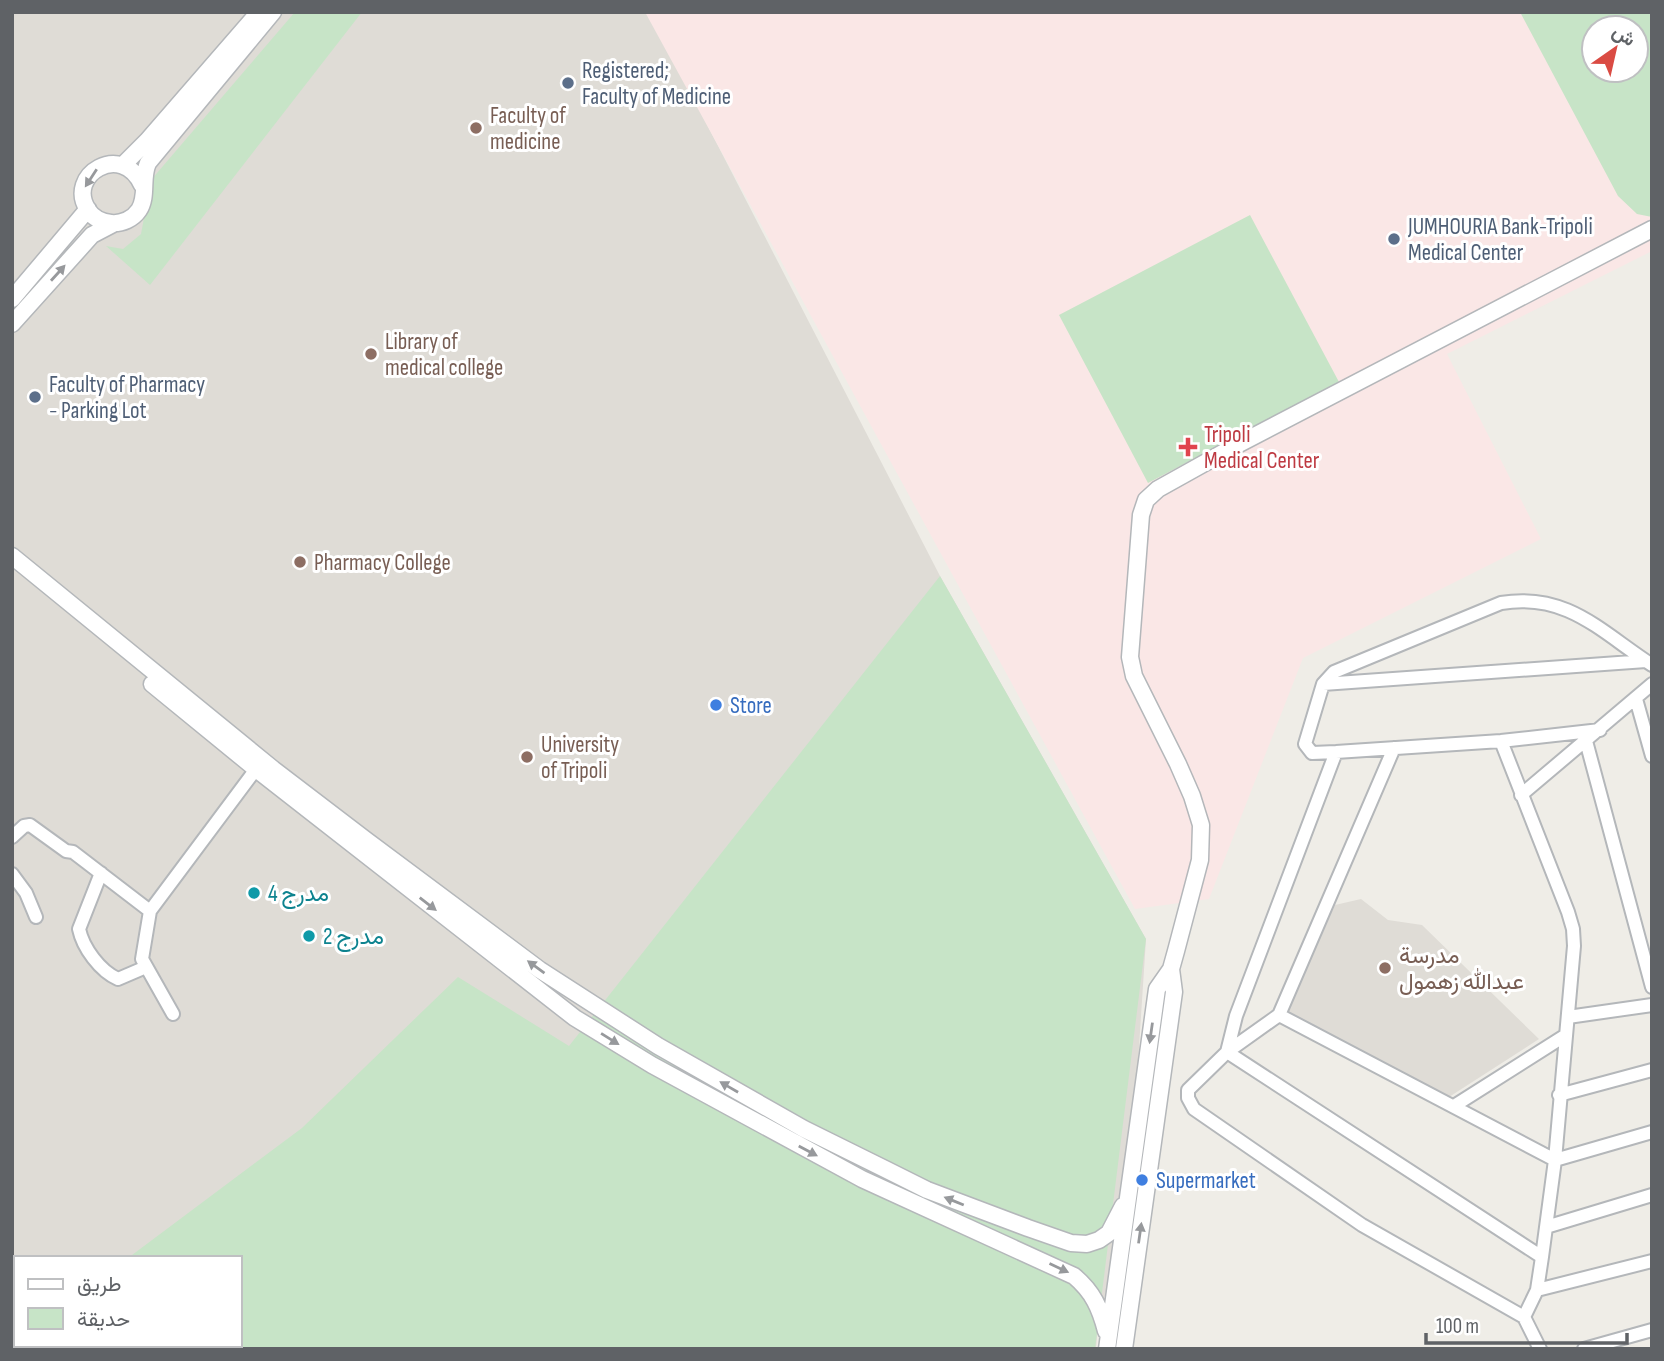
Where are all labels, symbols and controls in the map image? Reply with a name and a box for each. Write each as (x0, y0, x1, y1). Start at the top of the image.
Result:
north arrow (1580, 14, 1650, 84)
text: ش (1608, 20, 1640, 52)
place label: Registered; Faculty of Medicine (582, 57, 731, 111)
marker: Registered; Faculty of Medicine (560, 75, 576, 91)
place label: Faculty of medicine (490, 102, 566, 156)
marker: Faculty of medicine (468, 120, 484, 136)
one-way arrow (84, 168, 97, 188)
place label: JUMHOURIA Bank-Tripoli Medical Center (1407, 213, 1593, 267)
marker: JUMHOURIA Bank-Tripoli Medical Center (1386, 231, 1402, 247)
one-way arrow (50, 264, 66, 282)
place label: Library of medical college (385, 328, 503, 382)
marker: Library of medical college (363, 346, 379, 362)
place label: Faculty of Pharmacy - Parking Lot (49, 371, 205, 425)
marker: Faculty of Pharmacy - Parking Lot (27, 389, 43, 405)
place label: Tripoli Medical Center (1204, 421, 1320, 475)
marker: Tripoli Medical Center (1178, 437, 1198, 457)
place label: Pharmacy College (314, 549, 451, 577)
marker: Pharmacy College (292, 554, 308, 570)
place label: Store (730, 692, 772, 720)
marker: Store (708, 697, 724, 713)
place label: University of Tripoli (541, 731, 619, 785)
marker: University of Tripoli (519, 749, 535, 765)
place label: مدرج 4 (268, 880, 329, 909)
marker: مدرج 4 (246, 885, 262, 901)
one-way arrow (418, 896, 436, 911)
place label: مدرج 2 (323, 923, 384, 952)
marker: مدرج 2 (301, 928, 317, 944)
place label: مدرسة عبدالله زهمول (1399, 942, 1524, 996)
one-way arrow (527, 960, 545, 974)
marker: مدرسة عبدالله زهمول (1377, 960, 1393, 976)
one-way arrow (1146, 1022, 1157, 1044)
one-way arrow (601, 1033, 620, 1046)
one-way arrow (720, 1081, 739, 1093)
one-way arrow (798, 1145, 818, 1157)
place label: Supermarket (1156, 1167, 1256, 1195)
marker: Supermarket (1134, 1172, 1150, 1188)
one-way arrow (944, 1195, 965, 1206)
one-way arrow (1135, 1222, 1146, 1244)
legend (14, 1256, 242, 1347)
one-way arrow (1049, 1262, 1069, 1274)
text: طريق (77, 1272, 122, 1297)
scale bar (1426, 1302, 1627, 1346)
text: حديقة (77, 1307, 130, 1332)
text: 100 m (1436, 1314, 1479, 1339)

